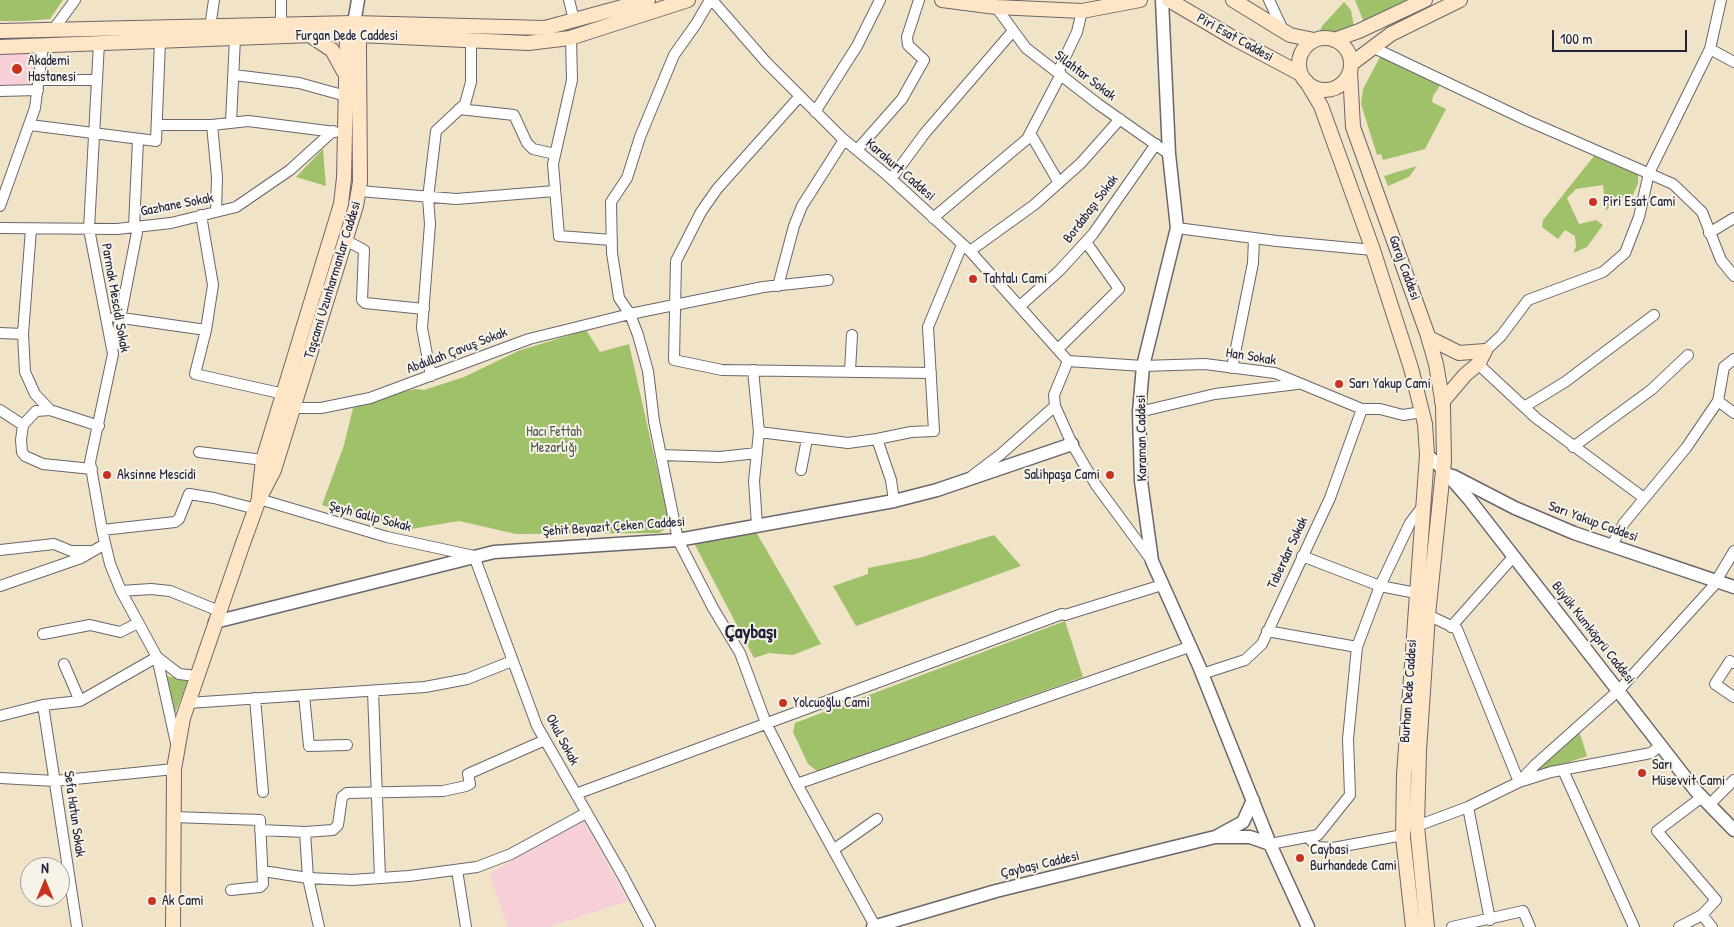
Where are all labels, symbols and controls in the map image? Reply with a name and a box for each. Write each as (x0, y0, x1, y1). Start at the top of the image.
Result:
street label: Piri Esat Caddesi (1194, 10, 1276, 66)
scale bar (1554, 20, 1689, 52)
street label: Furgan Dede Caddesi (296, 28, 398, 44)
text: 100 m (1560, 28, 1593, 49)
street label: Silahtar Sokak (1051, 47, 1119, 105)
place label: Akademi Hastanesi (28, 53, 76, 85)
marker: Akademi Hastanesi (10, 62, 24, 76)
street label: Karakurt Caddesi (862, 135, 938, 205)
street label: Bordabaşı Sokak (1060, 171, 1122, 247)
street label: Gazhane Sokak (139, 190, 215, 220)
place label: Piri Esat Cami (1603, 194, 1676, 210)
marker: Piri Esat Cami (1587, 196, 1599, 208)
street label: Taşcami Uzunharmanlar Caddesi (301, 199, 365, 361)
street label: Garaj Caddesi (1385, 233, 1423, 303)
street label: Parmak Mescidi Sokak (97, 242, 133, 354)
place label: Tahtalı Cami (983, 271, 1047, 287)
marker: Tahtalı Cami (967, 273, 979, 285)
street label: Abdullah Çavuş Sokak (404, 324, 510, 378)
street label: Han Sokak (1225, 345, 1277, 369)
place label: Sarı Yakup Cami (1349, 376, 1431, 392)
marker: Sarı Yakup Cami (1333, 378, 1345, 390)
street label: Karaman Caddesi (1133, 395, 1151, 481)
park label: Hacı Fettah Mezarlığı (526, 424, 582, 457)
place label: Aksinne Mescidi (117, 467, 196, 483)
place label: Salihpaşa Cami (1024, 467, 1100, 483)
marker: Aksinne Mescidi (101, 469, 113, 481)
marker: Salihpaşa Cami (1104, 469, 1116, 481)
street label: Şeyh Galip Sokak (327, 498, 413, 536)
street label: Sarı Yakup Caddesi (1546, 498, 1640, 546)
street label: Şehit Beyazıt Çeken Caddesi (542, 514, 686, 540)
street label: Taberdar Sokak (1264, 514, 1312, 592)
street label: Büyük Kumköprü Caddesi (1548, 578, 1638, 688)
district label: Çaybaşı (725, 622, 777, 644)
street label: Burhan Dede Caddesi (1397, 639, 1421, 743)
place label: Yolcuoğlu Cami (793, 695, 870, 711)
marker: Yolcuoğlu Cami (777, 697, 789, 709)
street label: Okul Sokak (542, 712, 582, 768)
place label: Sarı Müsevvit Cami (1652, 757, 1725, 790)
marker: Sarı Müsevvit Cami (1636, 767, 1648, 779)
street label: Sefa Hatun Sokak (60, 770, 88, 858)
place label: Caybasi Burhandede Cami (1310, 842, 1397, 874)
street label: Çaybaşı Caddesi (999, 848, 1081, 882)
marker: Caybasi Burhandede Cami (1294, 852, 1306, 864)
north arrow (20, 857, 70, 907)
text: N (41, 858, 49, 877)
place label: Ak Cami (162, 893, 204, 909)
marker: Ak Cami (146, 895, 158, 907)

